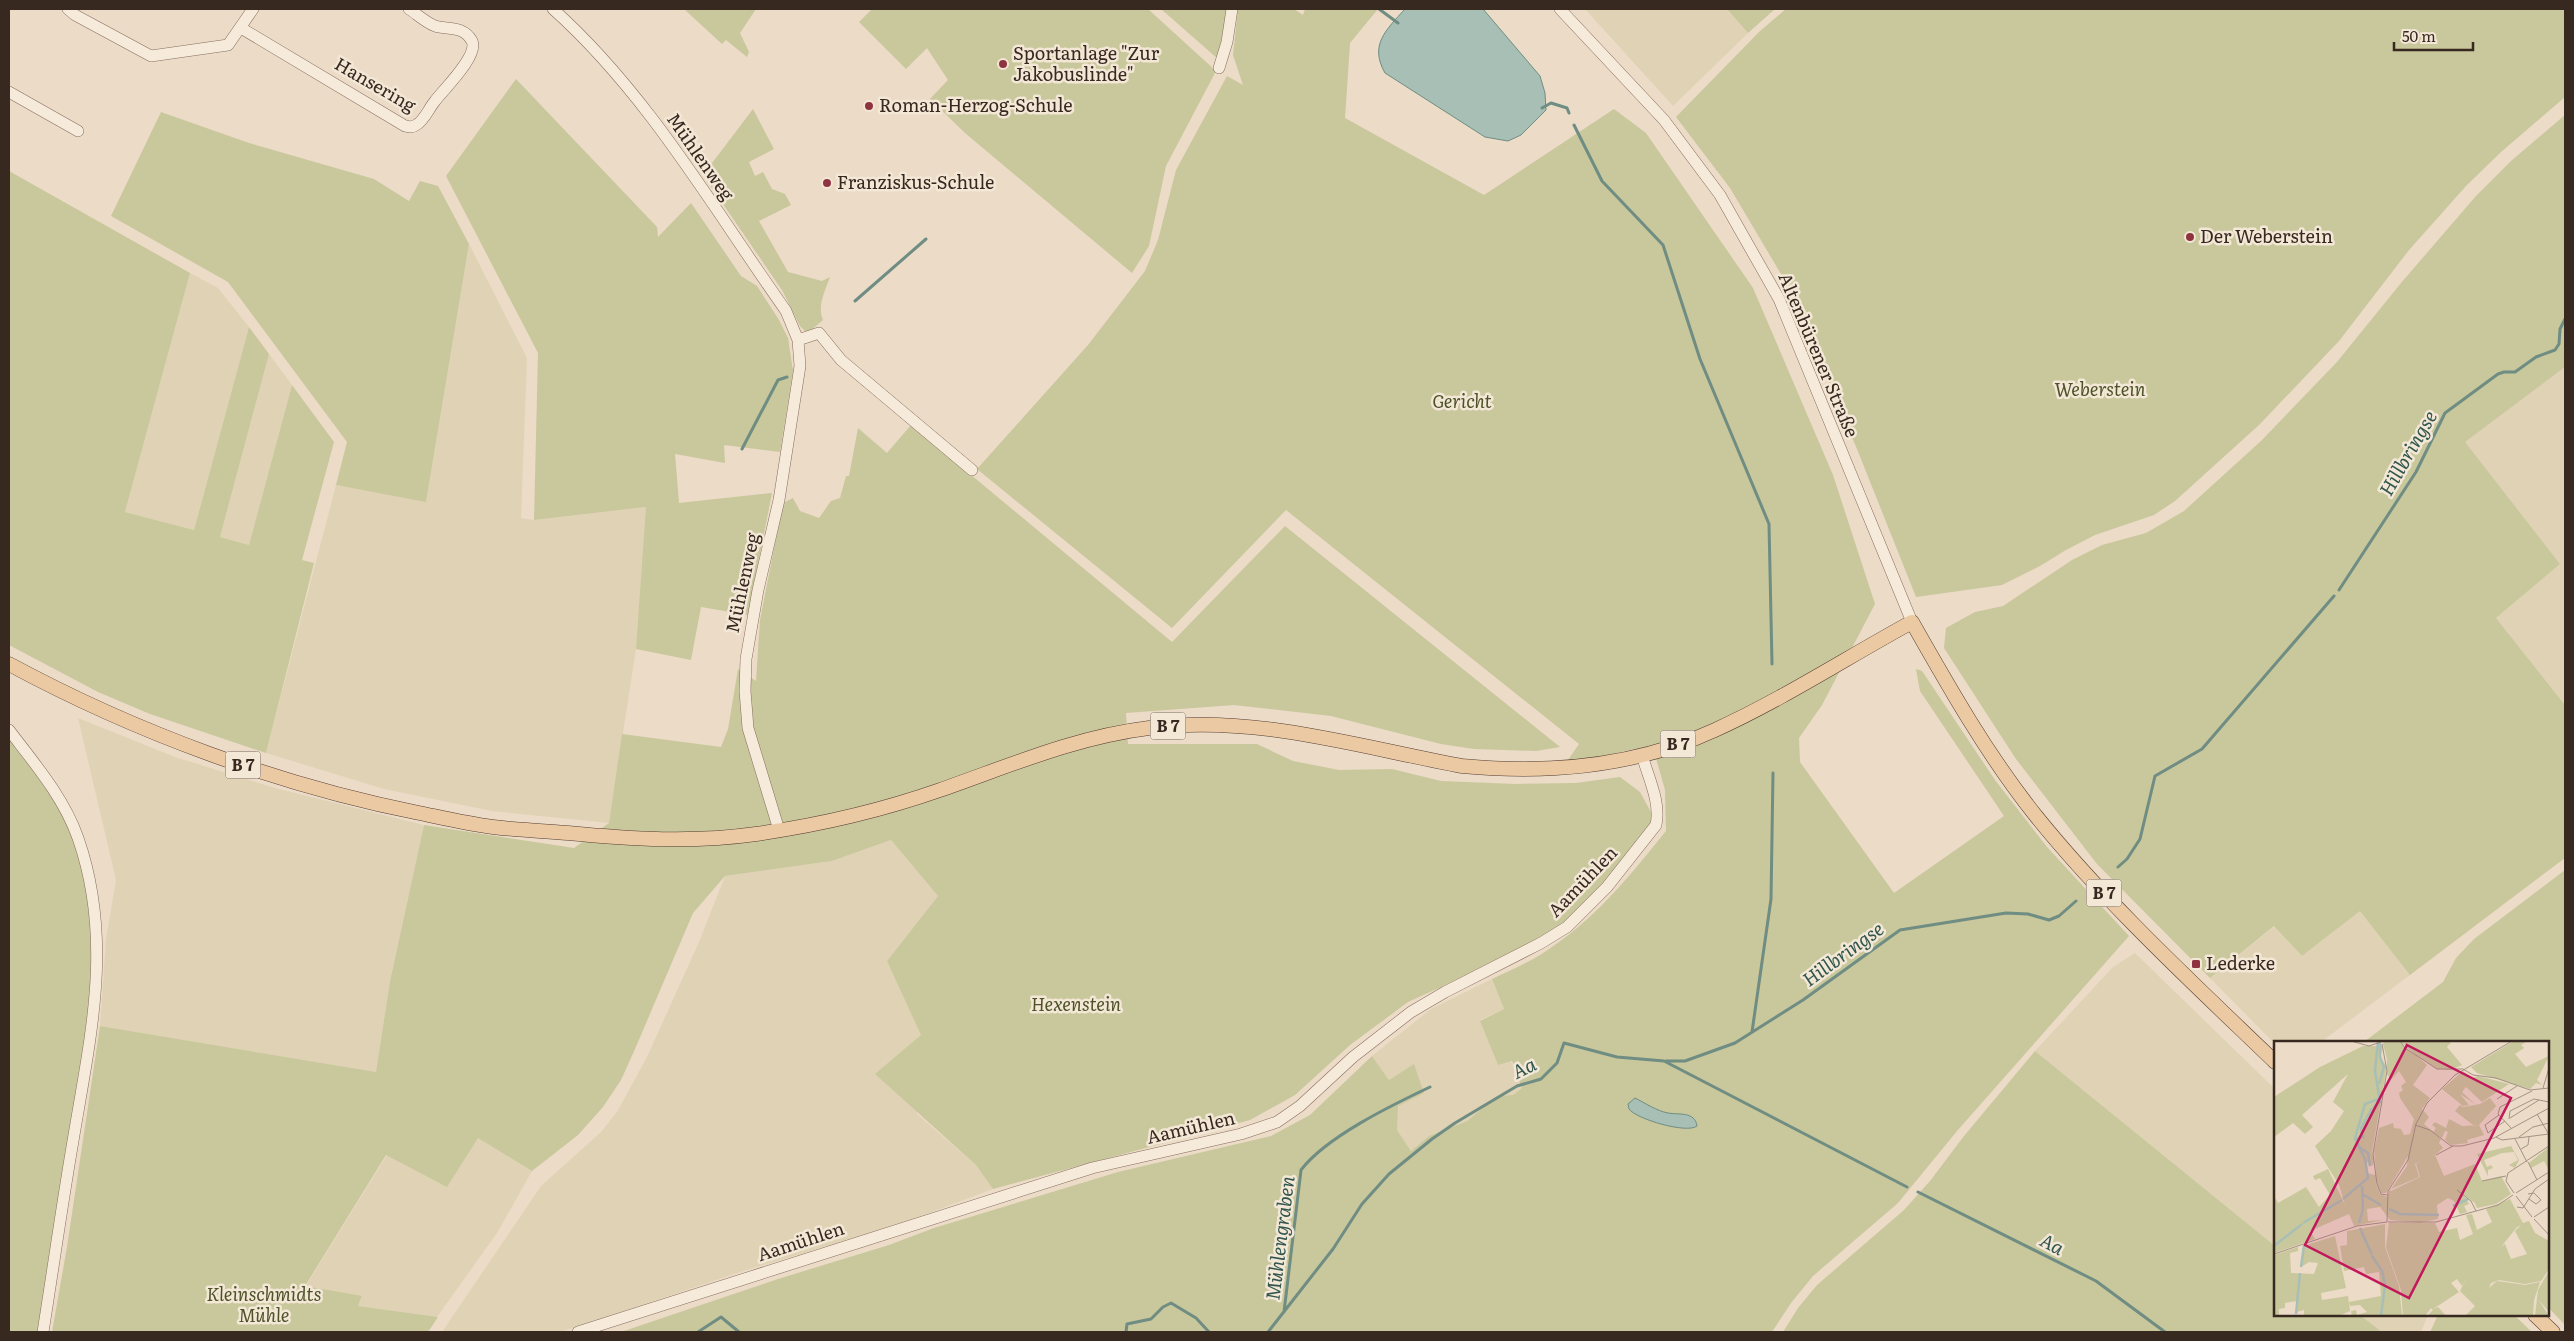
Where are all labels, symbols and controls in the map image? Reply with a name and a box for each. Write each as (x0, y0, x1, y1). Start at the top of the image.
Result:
scale bar (2394, 20, 2473, 52)
text: 50 m (2402, 24, 2436, 47)
place label: Sportanlage "Zur Jakobuslinde" (1013, 39, 1160, 87)
street label: Hansering (330, 49, 422, 118)
marker: Sportanlage "Zur Jakobuslinde" (997, 58, 1009, 70)
place label: Roman-Herzog-Schule (879, 91, 1073, 118)
marker: Roman-Herzog-Schule (863, 100, 875, 112)
street label: Mühlenweg (661, 107, 742, 206)
place label: Franziskus-Schule (837, 168, 994, 195)
marker: Franziskus-Schule (821, 177, 833, 189)
place label: Der Weberstein (2200, 222, 2333, 249)
marker: Der Weberstein (2184, 231, 2196, 243)
street label: Altenbürener Straße (1772, 268, 1866, 441)
park label: Weberstein (2055, 375, 2146, 402)
park label: Gericht (1432, 387, 1492, 414)
water label: Hillbringse (2371, 405, 2443, 500)
street label: Mühlenweg (718, 529, 765, 635)
road number: B 7 (1150, 712, 1186, 739)
road number: B 7 (1660, 731, 1696, 758)
road number: B 7 (226, 752, 260, 778)
street label: Aamühlen (1541, 839, 1623, 923)
road number: B 7 (2086, 880, 2122, 906)
water label: Hillbringse (1796, 914, 1889, 992)
place label: Lederke (2206, 949, 2275, 976)
marker: Lederke (2190, 958, 2202, 970)
park label: Hexenstein (1031, 990, 1121, 1017)
inset map (2274, 1041, 2549, 1316)
water label: Aa (1507, 1049, 1541, 1085)
street label: Aamühlen (1144, 1103, 1238, 1150)
water label: Mühlengraben (1258, 1174, 1301, 1302)
street label: Aamühlen (754, 1214, 848, 1267)
water label: Aa (2035, 1225, 2070, 1261)
park label: Kleinschmidts Mühle (207, 1280, 322, 1328)

